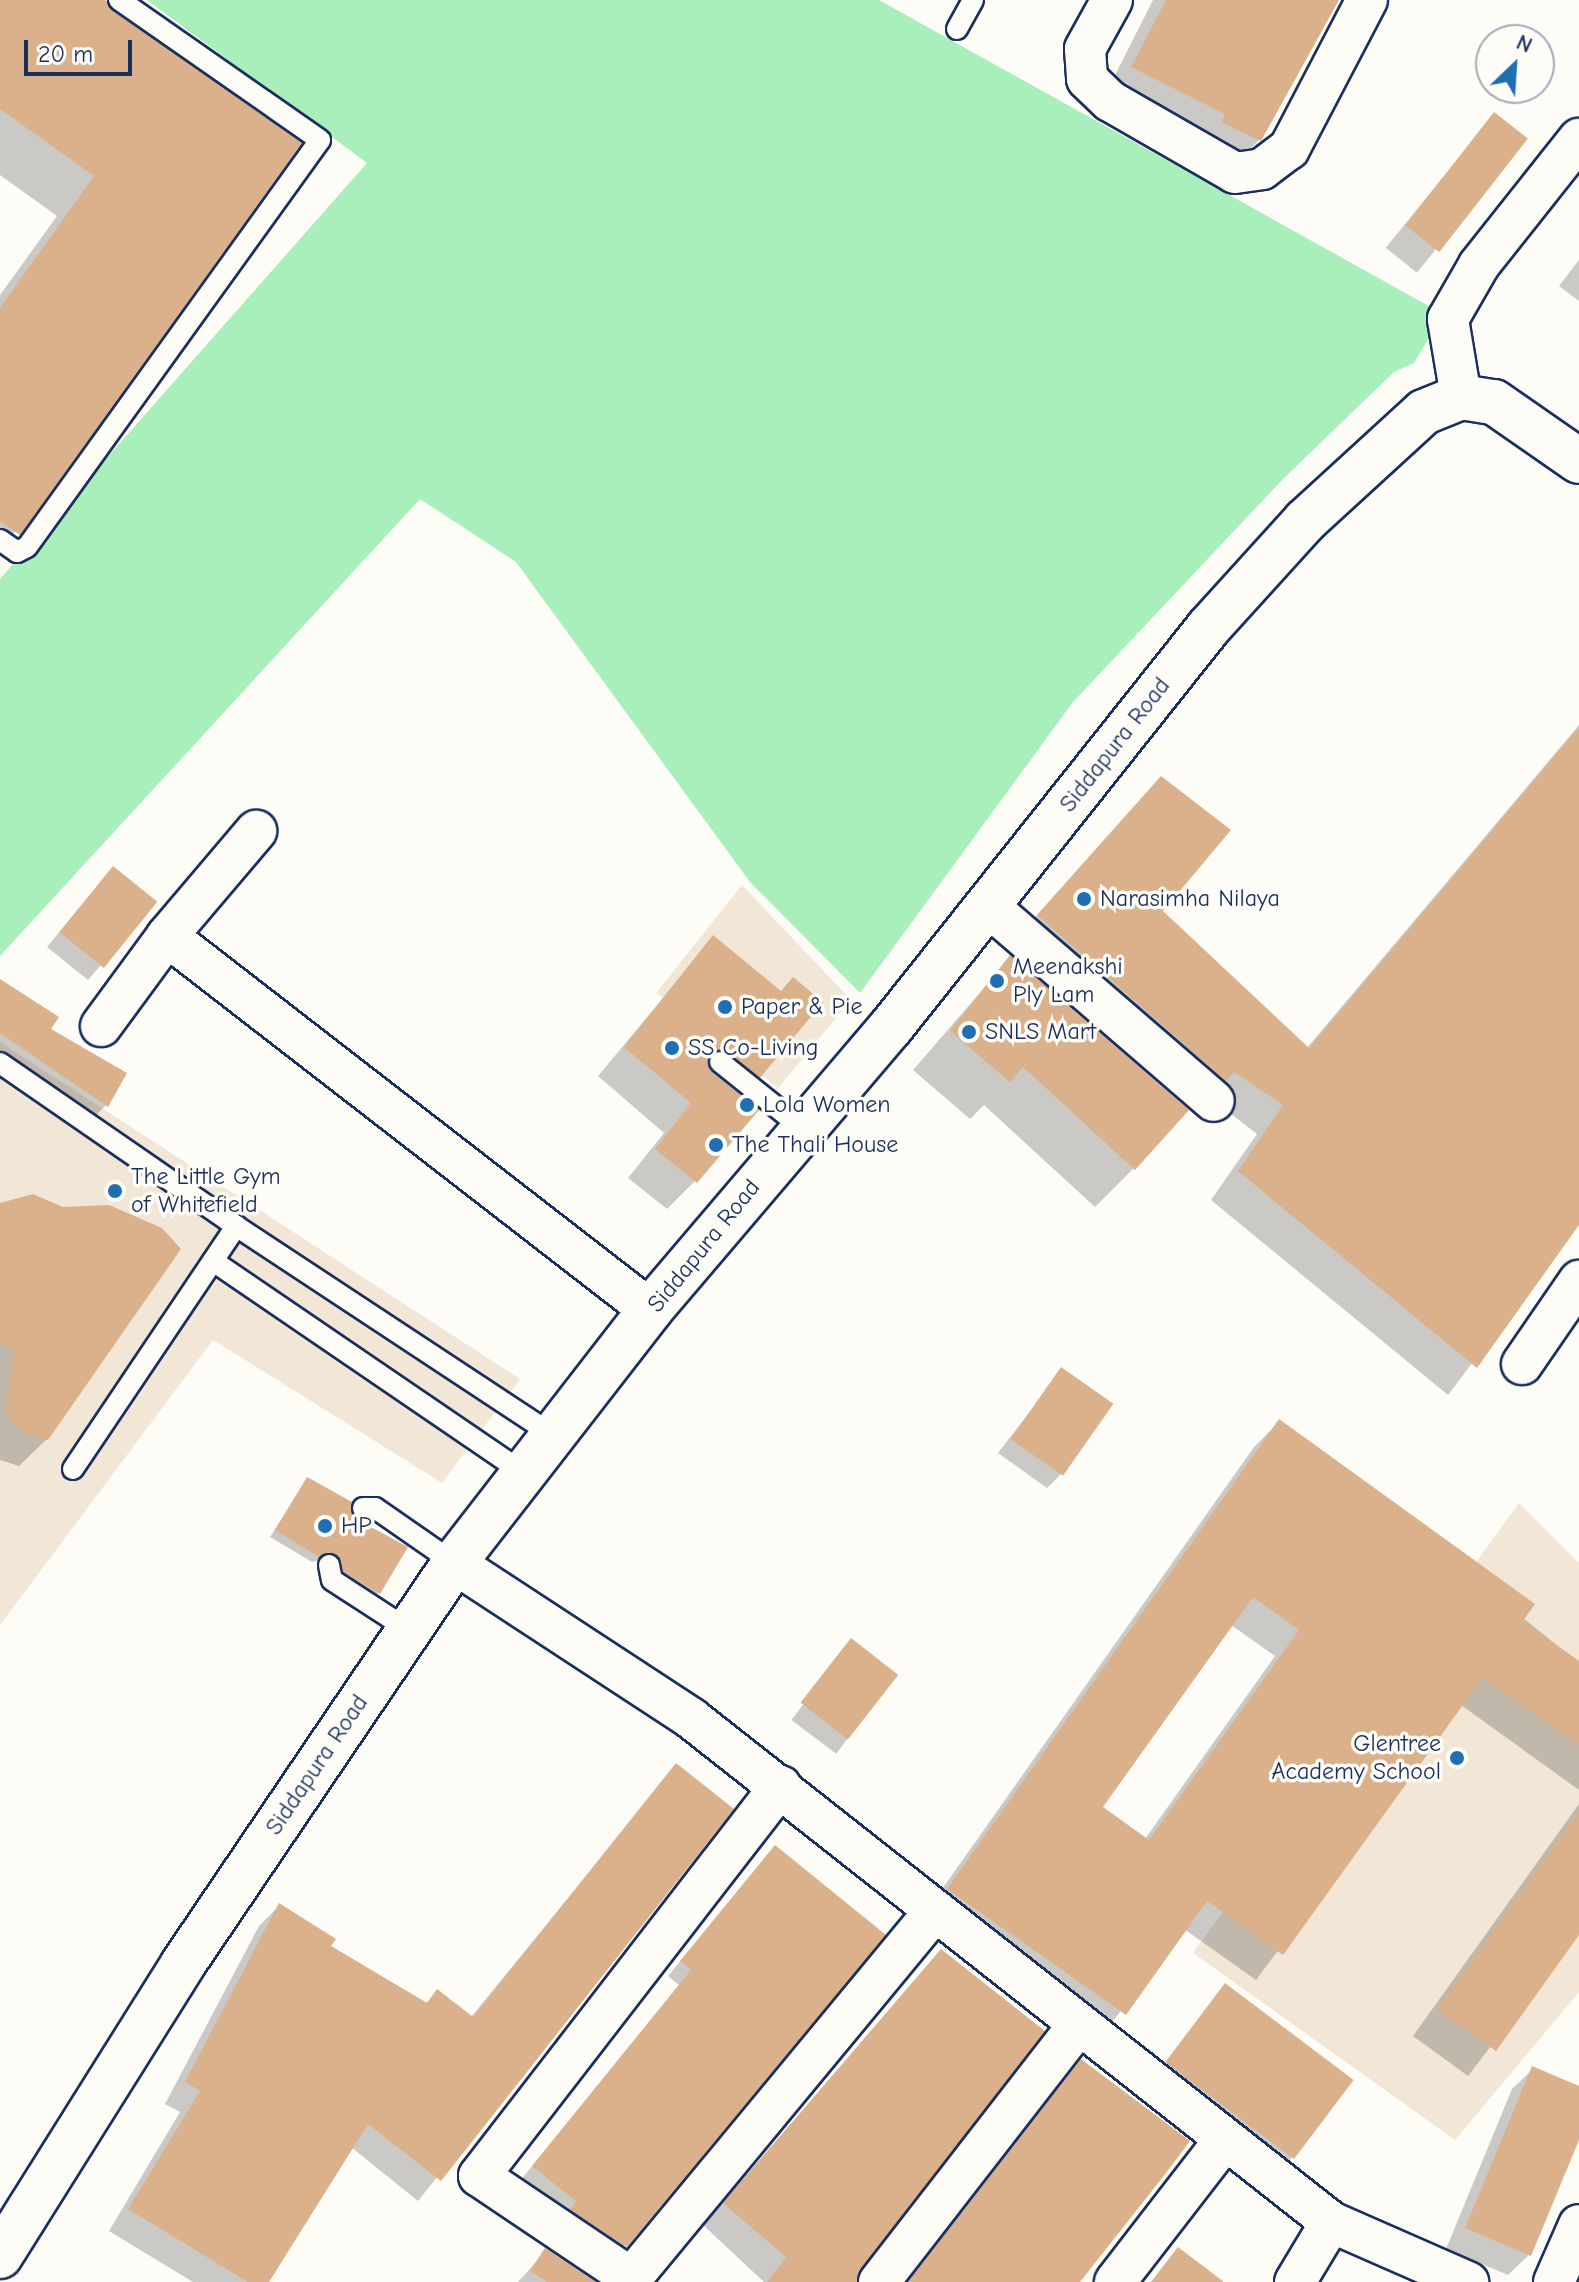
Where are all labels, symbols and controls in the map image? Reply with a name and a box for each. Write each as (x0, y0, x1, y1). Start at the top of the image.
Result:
scale bar (28, 24, 136, 74)
north arrow (1475, 24, 1555, 104)
text: N (1512, 29, 1536, 59)
text: 20 m (38, 40, 93, 68)
street label: Siddapura Road (1054, 672, 1176, 818)
place label: Narasimha Nilaya (1100, 885, 1280, 913)
marker: Narasimha Nilaya (1075, 890, 1093, 908)
place label: Meenakshi Ply Lam (1013, 953, 1123, 1009)
marker: Meenakshi Ply Lam (988, 972, 1006, 990)
place label: Paper & Pie (741, 993, 863, 1021)
marker: Paper & Pie (716, 998, 734, 1016)
place label: SNLS Mart (985, 1018, 1096, 1046)
marker: SNLS Mart (960, 1023, 978, 1041)
place label: SS Co-Living (688, 1034, 819, 1062)
marker: SS Co-Living (663, 1039, 681, 1057)
place label: Lola Women (763, 1091, 891, 1119)
marker: Lola Women (738, 1096, 756, 1114)
place label: The Thali House (732, 1131, 898, 1159)
marker: The Thali House (707, 1136, 725, 1154)
place label: The Little Gym of Whitefield (131, 1163, 281, 1219)
street label: Siddapura Road (642, 1174, 766, 1318)
marker: The Little Gym of Whitefield (106, 1182, 124, 1200)
place label: HP (341, 1512, 372, 1540)
marker: HP (316, 1517, 334, 1535)
street label: Siddapura Road (260, 1689, 374, 1841)
place label: Glentree Academy School (1271, 1730, 1441, 1786)
marker: Glentree Academy School (1448, 1749, 1466, 1767)

